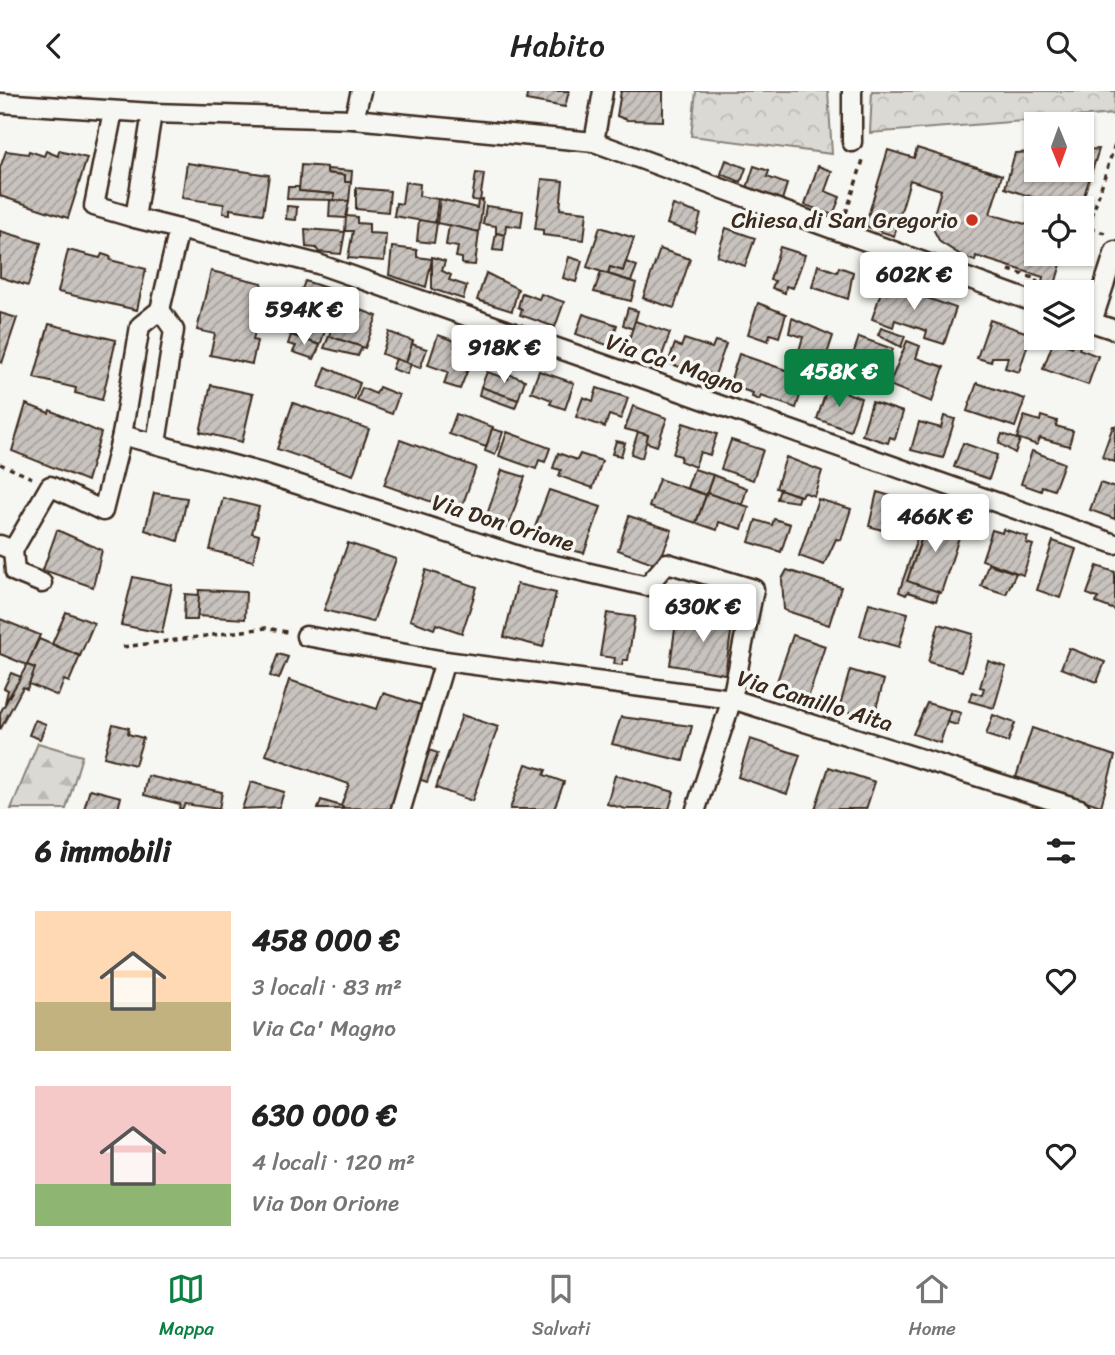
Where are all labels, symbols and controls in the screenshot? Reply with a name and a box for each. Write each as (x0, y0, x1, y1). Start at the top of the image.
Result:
text: Habito (510, 17, 605, 74)
icon: back (35, 27, 73, 65)
icon: search (1042, 27, 1080, 65)
north arrow (1024, 112, 1094, 182)
map controls (1024, 112, 1094, 350)
button: locate (1024, 196, 1094, 266)
place label: Chiesa di San Gregorio (731, 200, 958, 241)
marker: Chiesa di San Gregorio (964, 212, 980, 228)
pin: 602K € (857, 253, 971, 312)
text: 602K € (876, 254, 952, 295)
button: layers (1024, 280, 1094, 350)
pin: 594K € (247, 287, 361, 347)
text: 594K € (265, 289, 343, 330)
street label: Via Ca' Magno (600, 321, 750, 407)
pin: 918K € (447, 325, 561, 385)
text: 918K € (467, 327, 541, 368)
pin: 458K € (782, 349, 896, 409)
text: 458K € (800, 351, 878, 392)
street label: Via Don Orione (427, 482, 579, 564)
pin: 466K € (878, 495, 992, 554)
text: 466K € (897, 496, 973, 537)
pin: 630K € (646, 585, 760, 644)
text: 630K € (665, 586, 741, 627)
street label: Via Camillo Aita (732, 658, 898, 744)
text: 6 immobili (35, 824, 171, 878)
icon: filters (1042, 832, 1080, 870)
text: 458 000 € (252, 913, 400, 967)
icon: home (91, 939, 175, 1023)
icon: heart (1042, 962, 1080, 1000)
text: 3 locali · 83 m² (252, 967, 402, 1008)
text: Via Ca' Magno (252, 1008, 396, 1049)
text: 630 000 € (252, 1088, 397, 1142)
icon: home (91, 1114, 175, 1198)
icon: heart (1042, 1137, 1080, 1175)
text: 4 locali · 120 m² (252, 1142, 415, 1183)
text: Via Don Orione (252, 1183, 399, 1224)
tab: Mappa (159, 1270, 214, 1345)
tab: Salvati (532, 1270, 590, 1345)
tab: Home (908, 1270, 956, 1345)

